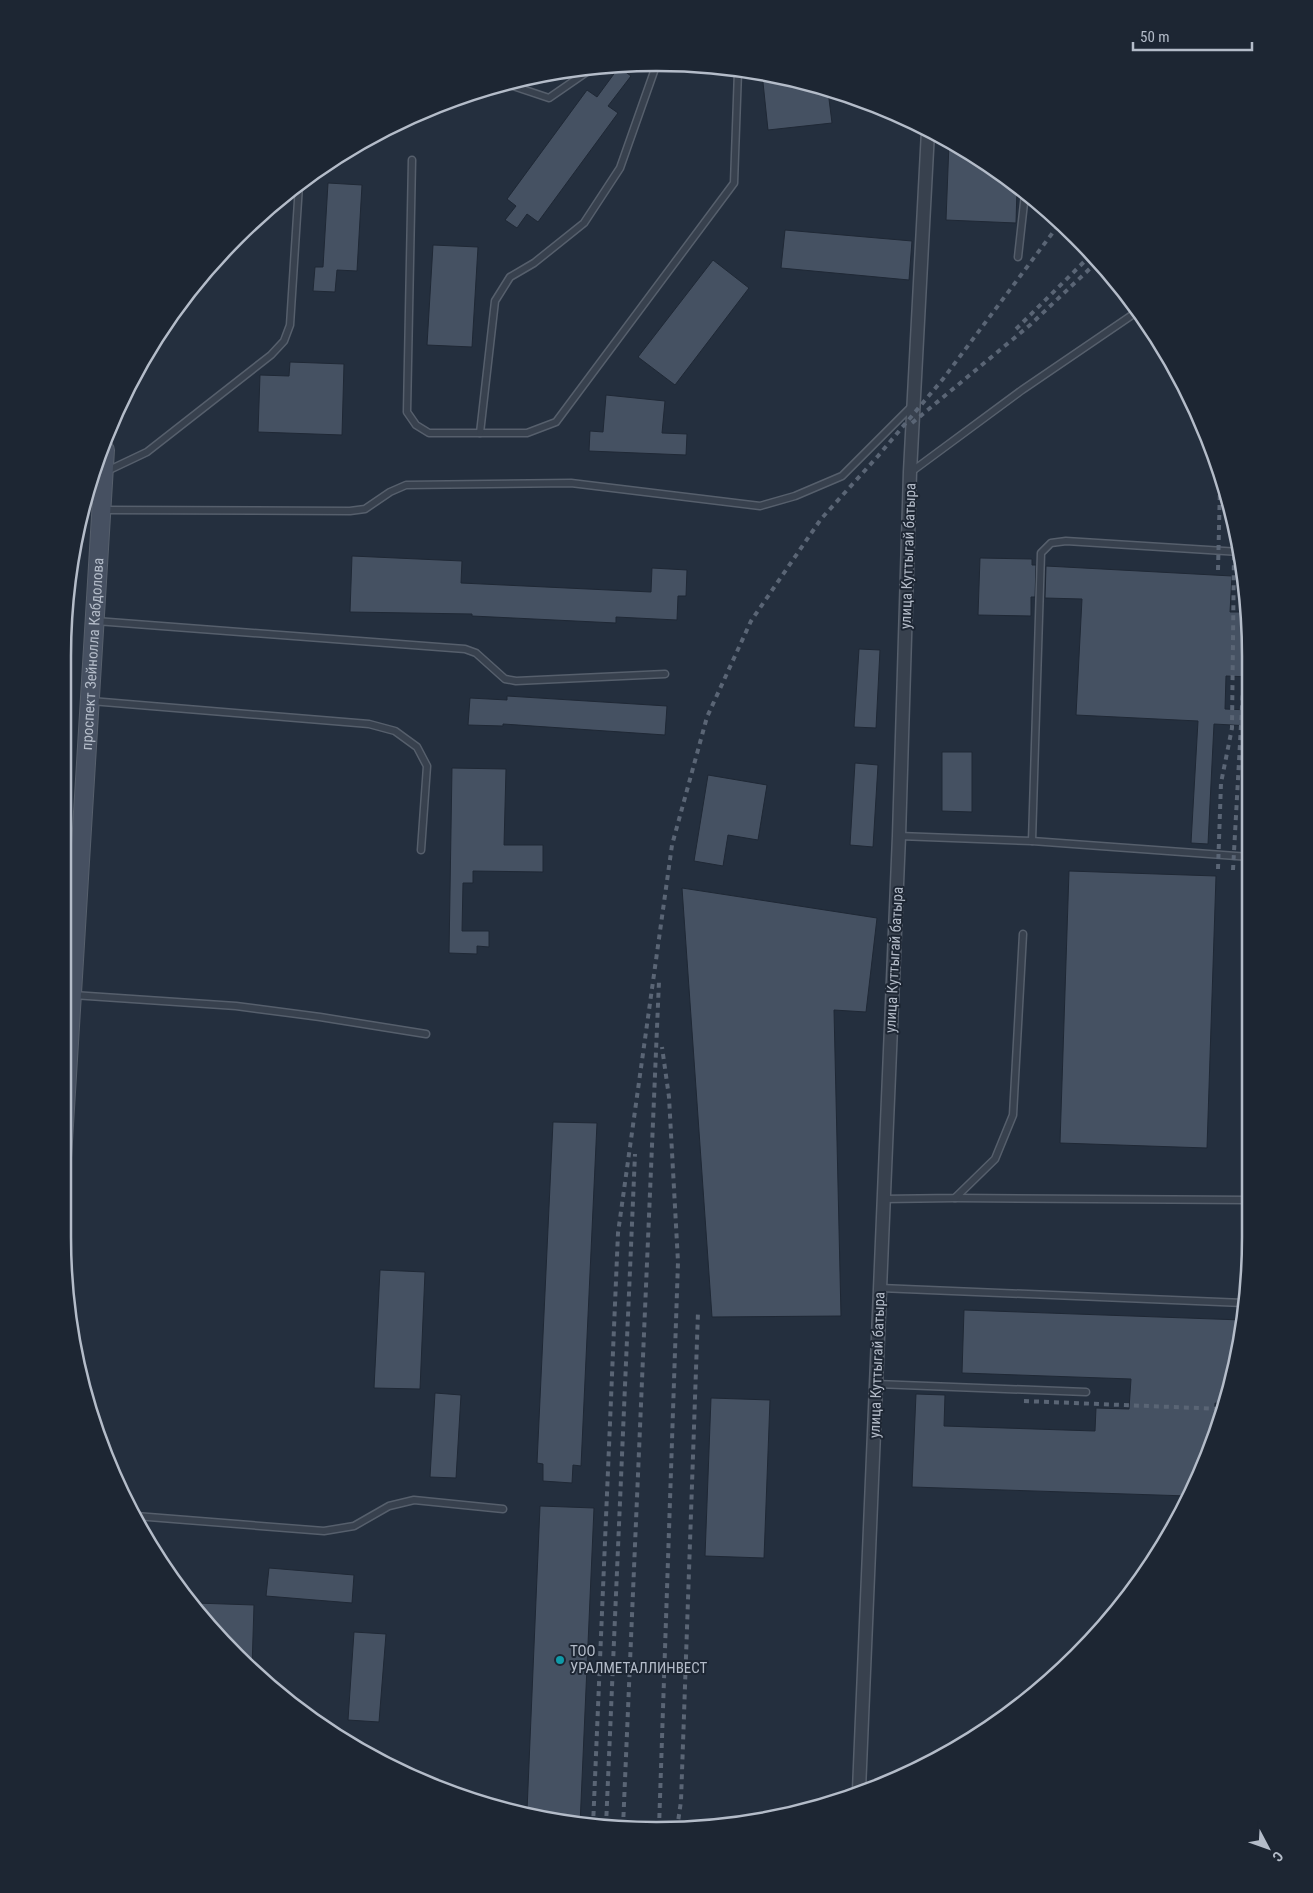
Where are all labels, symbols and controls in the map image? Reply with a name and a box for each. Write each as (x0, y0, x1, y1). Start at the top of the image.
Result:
scale bar (1133, 20, 1252, 52)
text: 50 m (1140, 28, 1170, 46)
street label: улица Куттыгай батыра (896, 483, 920, 629)
street label: проспект Зейнолла Кабдолова (78, 557, 107, 751)
street label: улица Куттыгай батыра (881, 886, 907, 1034)
street label: улица Куттыгай батыра (865, 1292, 889, 1438)
place label: ТОО УРАЛМЕТАЛЛИНВЕСТ (570, 1642, 708, 1677)
marker: ТОО УРАЛМЕТАЛЛИНВЕСТ (554, 1654, 566, 1666)
north arrow (1243, 1823, 1293, 1873)
text: С (1269, 1848, 1286, 1865)

